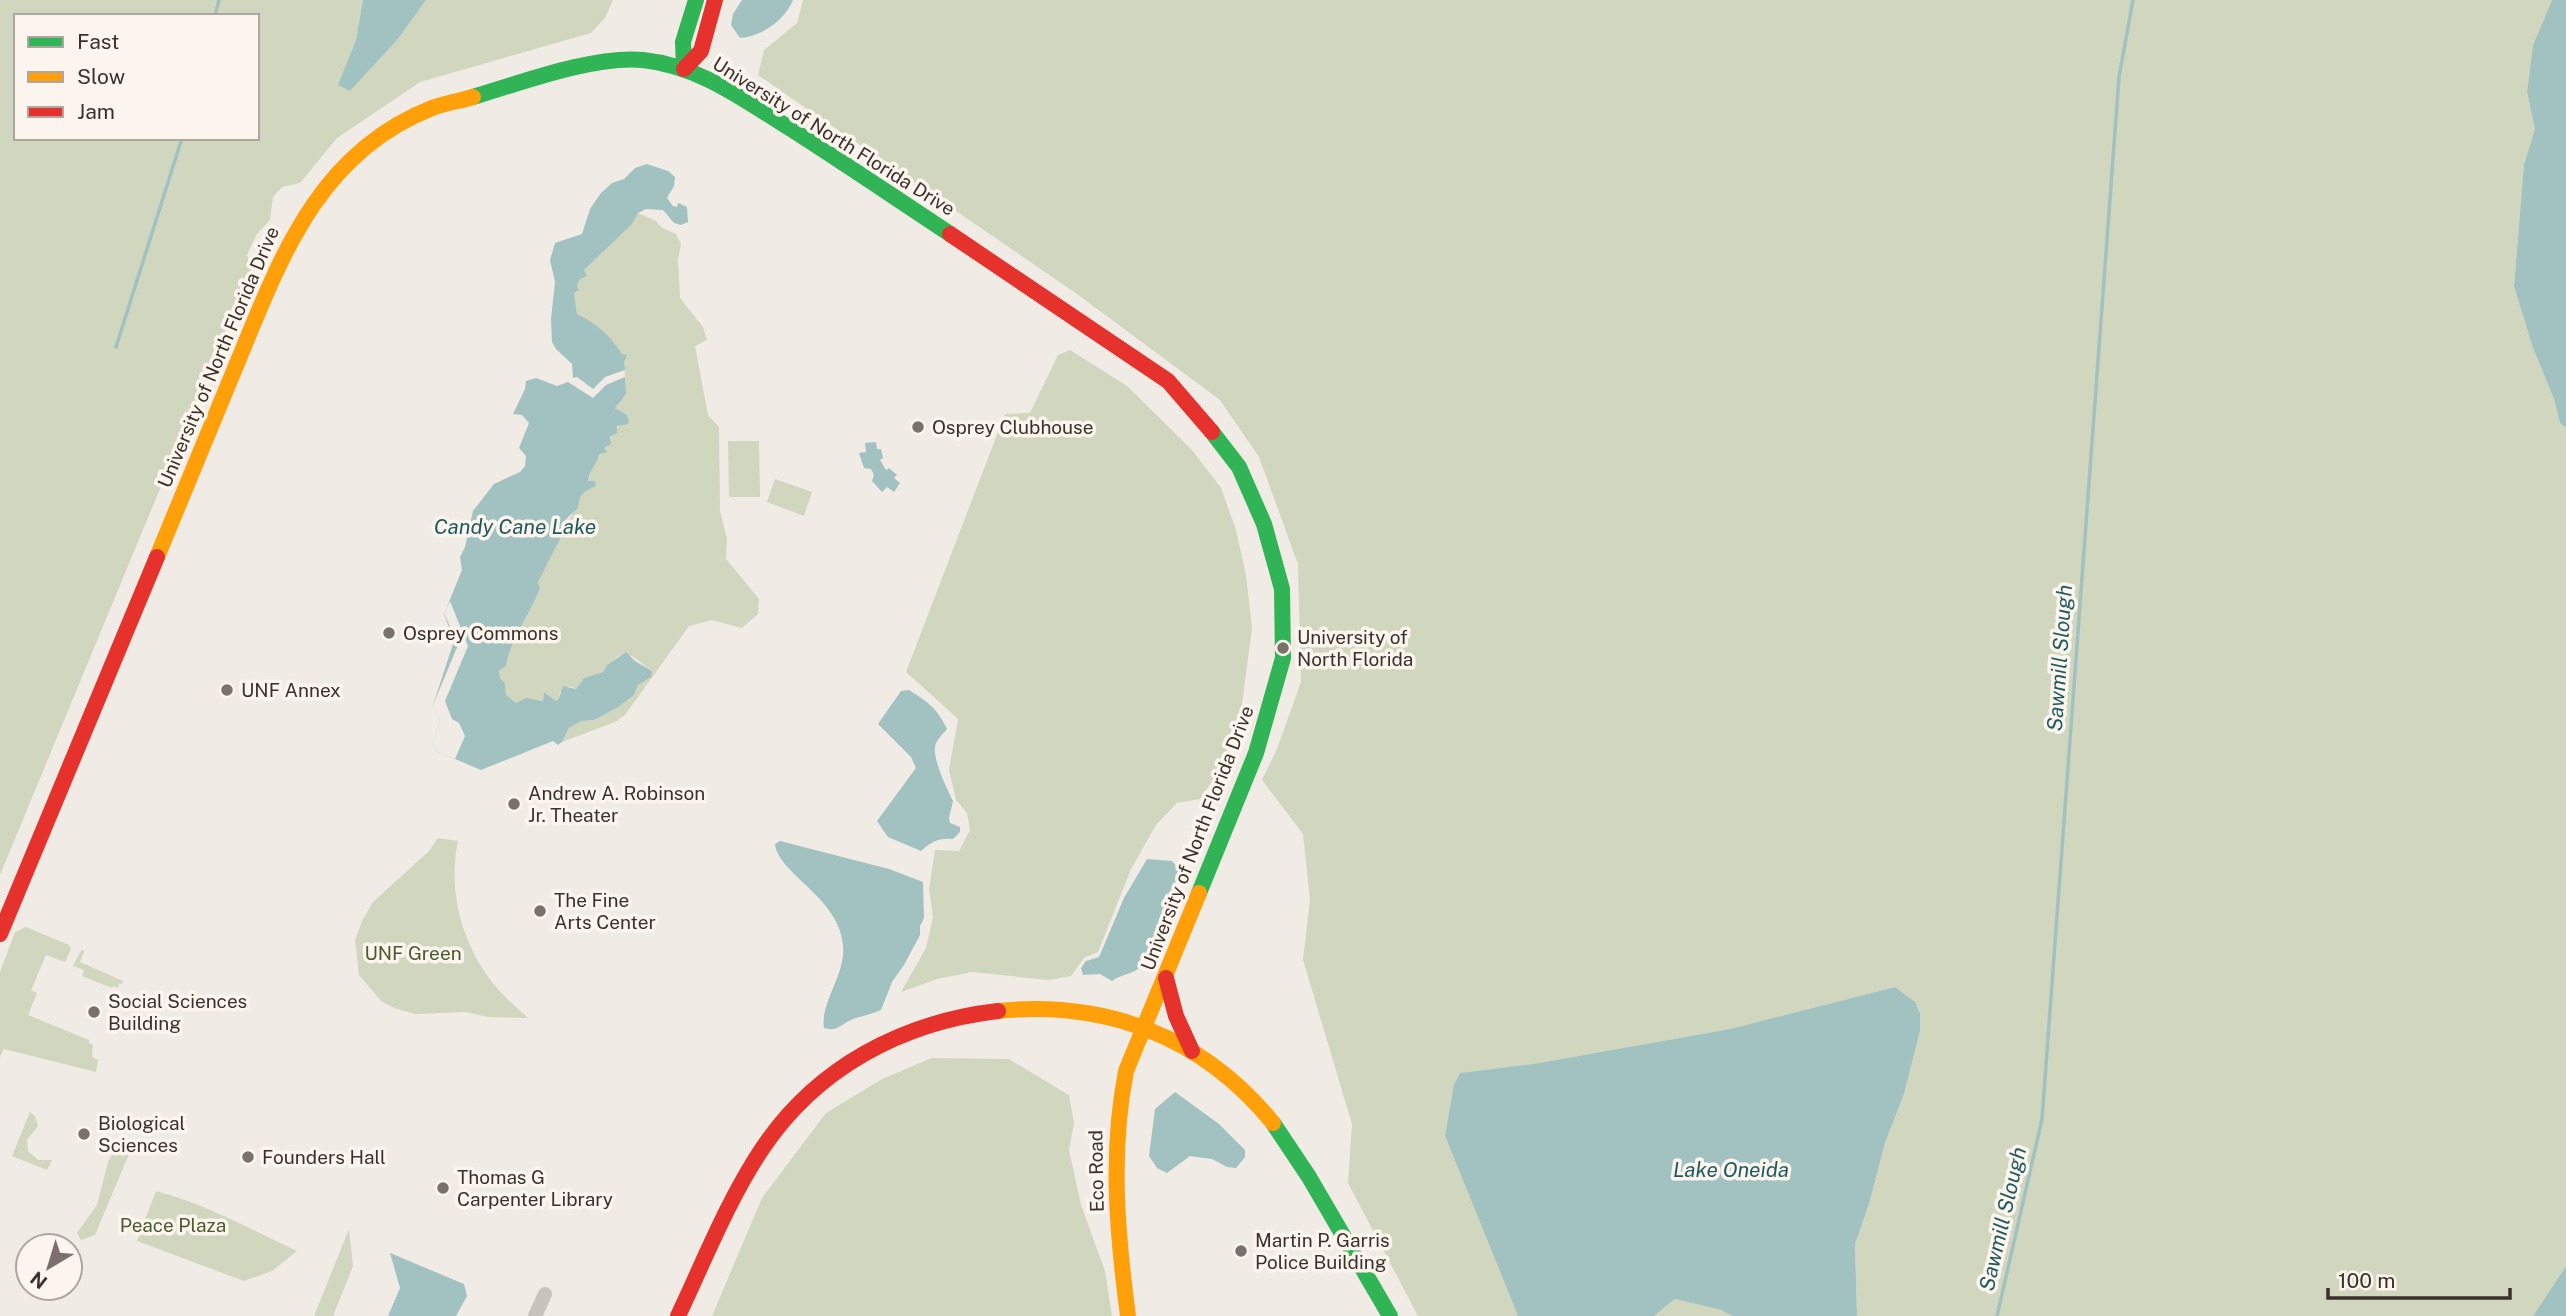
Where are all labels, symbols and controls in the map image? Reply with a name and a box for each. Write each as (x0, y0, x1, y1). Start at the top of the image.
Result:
legend (14, 14, 259, 140)
text: Fast (77, 29, 119, 54)
street label: University of North Florida Drive (709, 52, 959, 220)
text: Slow (77, 64, 125, 89)
text: Jam (77, 99, 115, 124)
street label: University of North Florida Drive (153, 223, 283, 491)
place label: Osprey Clubhouse (932, 416, 1094, 438)
marker: Osprey Clubhouse (910, 419, 926, 435)
water label: Candy Cane Lake (434, 514, 596, 539)
water label: Sawmill Slough (2042, 584, 2077, 732)
place label: Osprey Commons (403, 622, 558, 644)
marker: Osprey Commons (381, 625, 397, 641)
place label: University of North Florida (1297, 626, 1413, 670)
marker: University of North Florida (1275, 640, 1291, 656)
place label: UNF Annex (241, 679, 341, 701)
marker: UNF Annex (219, 682, 235, 698)
street label: University of North Florida Drive (1136, 703, 1258, 973)
place label: Andrew A. Robinson Jr. Theater (528, 782, 705, 826)
marker: Andrew A. Robinson Jr. Theater (506, 796, 522, 812)
place label: The Fine Arts Center (554, 889, 656, 933)
marker: The Fine Arts Center (532, 903, 548, 919)
park label: UNF Green (364, 942, 462, 964)
place label: Social Sciences Building (108, 990, 247, 1034)
marker: Social Sciences Building (86, 1004, 102, 1020)
place label: Biological Sciences (98, 1112, 185, 1156)
marker: Biological Sciences (76, 1126, 92, 1142)
street label: Eco Road (1084, 1130, 1108, 1212)
water label: Sawmill Slough (1974, 1144, 2031, 1293)
place label: Founders Hall (262, 1146, 386, 1168)
marker: Founders Hall (240, 1149, 256, 1165)
water label: Lake Oneida (1673, 1157, 1789, 1182)
place label: Thomas G Carpenter Library (457, 1166, 613, 1210)
marker: Thomas G Carpenter Library (435, 1180, 451, 1196)
park label: Peace Plaza (120, 1214, 226, 1236)
place label: Martin P. Garris Police Building (1255, 1229, 1390, 1273)
north arrow (14, 1232, 84, 1302)
marker: Martin P. Garris Police Building (1233, 1243, 1249, 1259)
scale bar (2328, 1256, 2510, 1300)
text: N (26, 1267, 51, 1294)
text: 100 m (2338, 1268, 2395, 1293)

